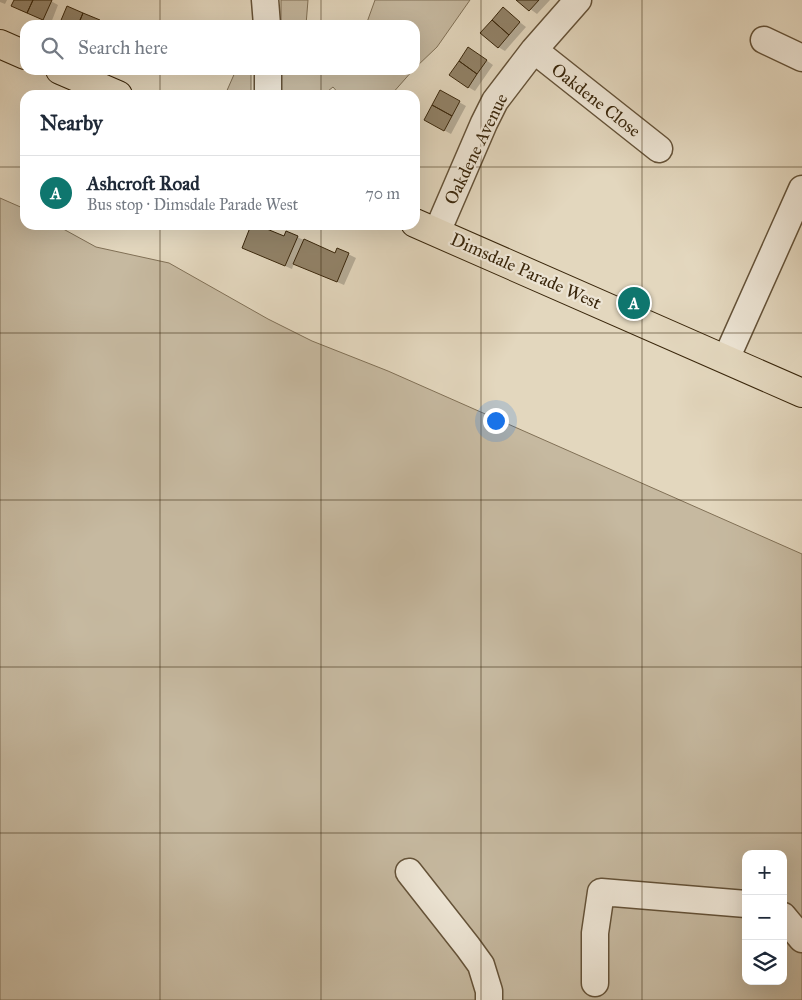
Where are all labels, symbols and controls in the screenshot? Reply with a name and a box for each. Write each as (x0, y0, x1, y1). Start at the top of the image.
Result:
search box (20, 20, 420, 75)
icon: search (38, 34, 66, 62)
text: Search here (78, 36, 168, 59)
street label: Oakdene Close (547, 58, 645, 142)
street label: Oakdene Avenue (440, 90, 512, 208)
text: Nearby (40, 110, 103, 136)
text: Ashcroft Road (87, 172, 200, 195)
text: A (51, 184, 61, 203)
text: 70 m (365, 184, 400, 203)
text: Bus stop · Dimsdale Parade West (87, 195, 298, 214)
street label: Dimsdale Parade West (447, 228, 605, 314)
pin: A (618, 284, 650, 322)
your location (483, 408, 509, 434)
map controls (742, 850, 787, 985)
button: + (742, 850, 787, 895)
button: − (742, 895, 787, 940)
button: layers (742, 940, 787, 985)

